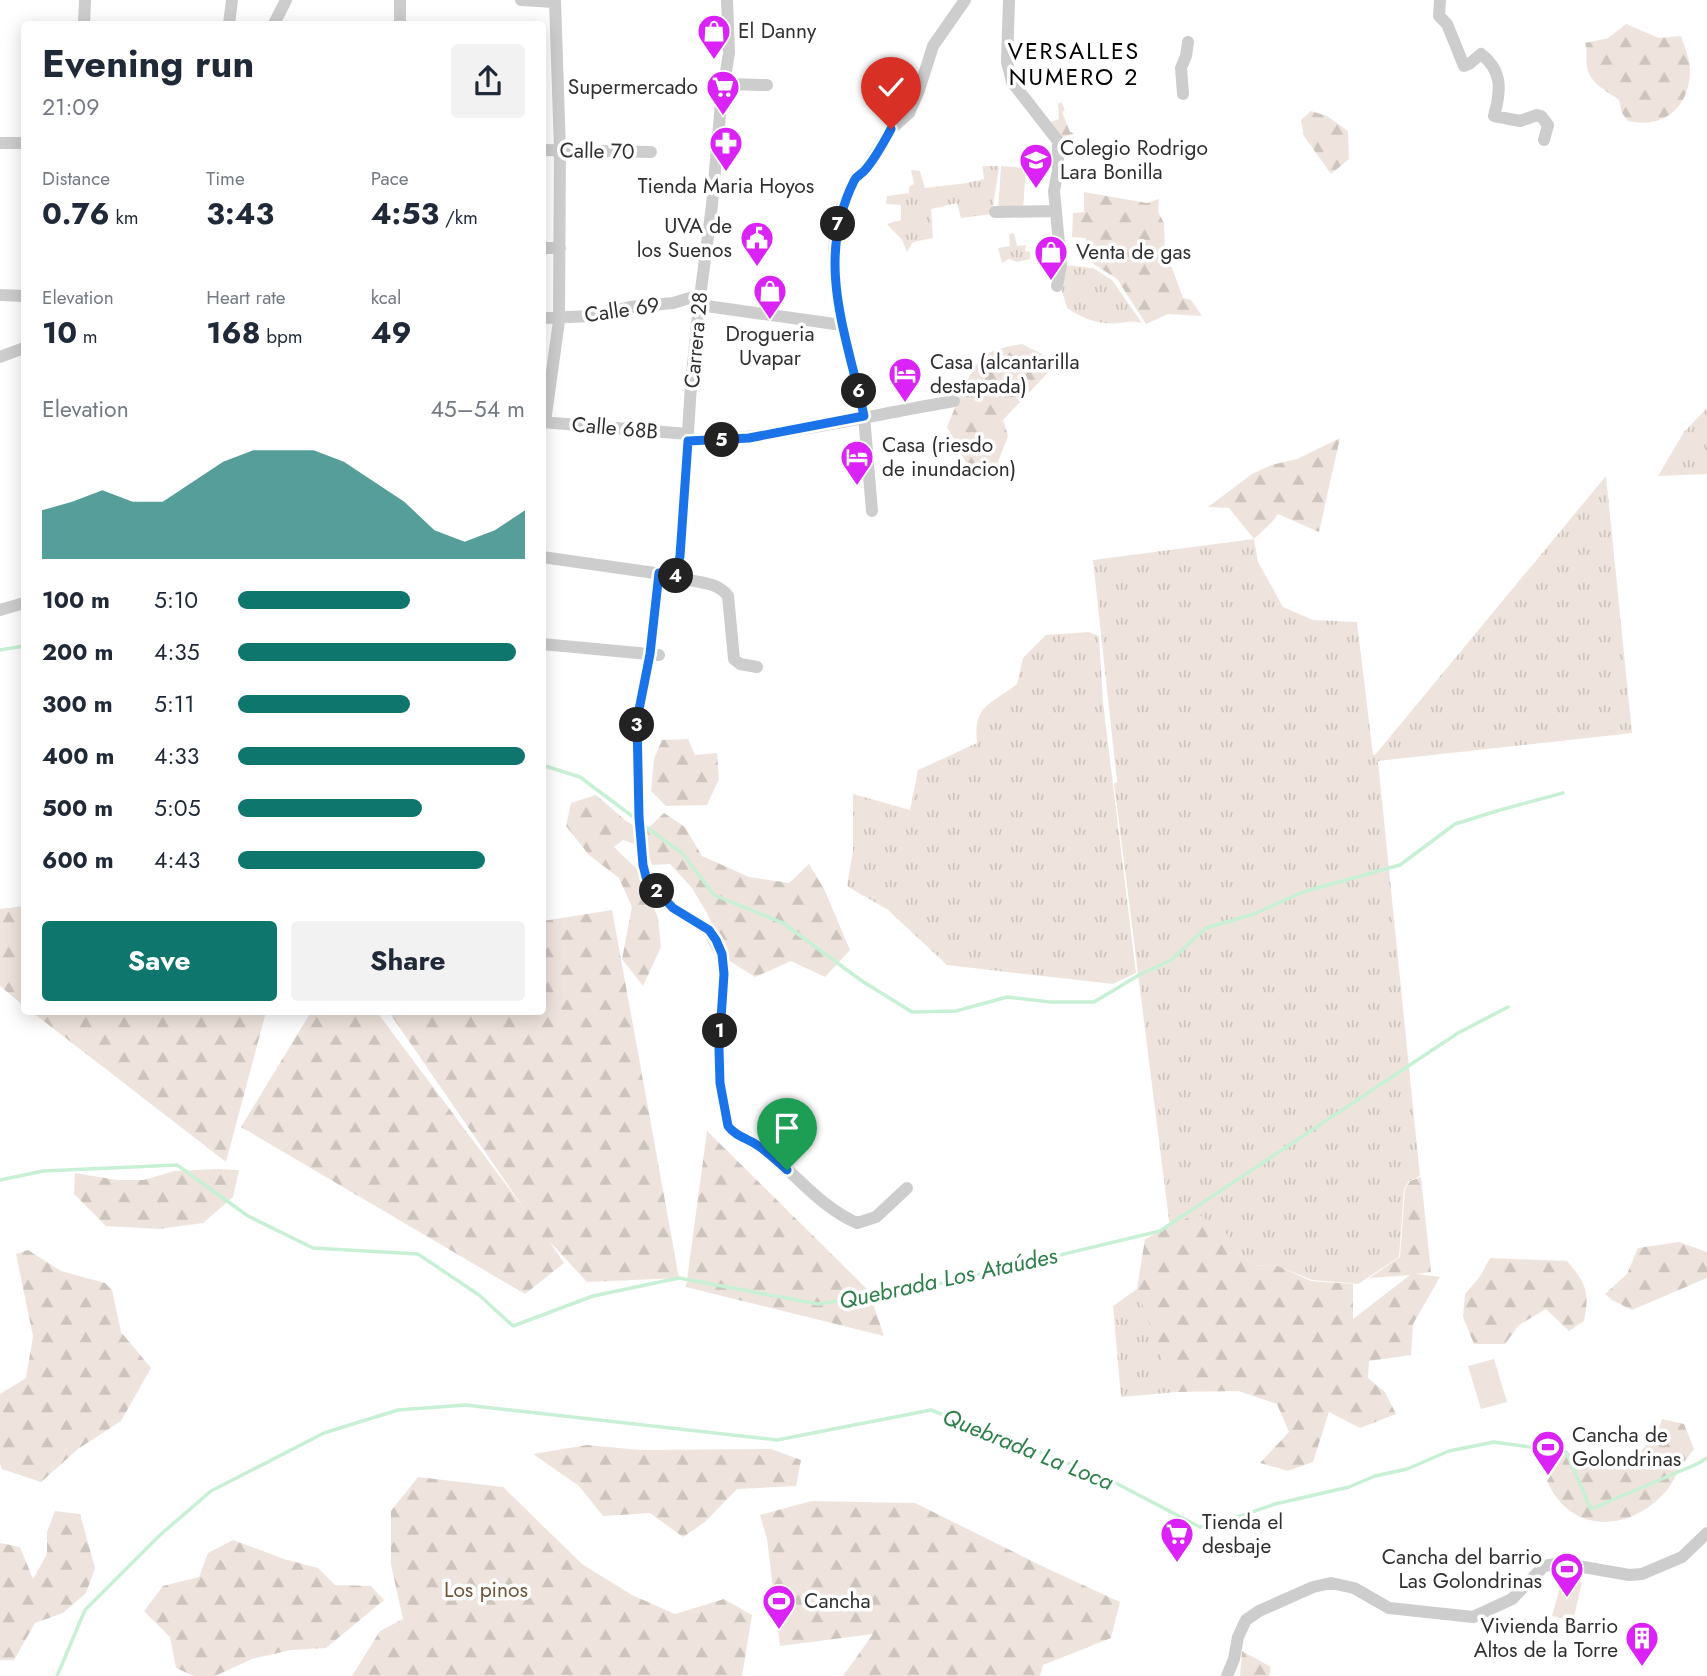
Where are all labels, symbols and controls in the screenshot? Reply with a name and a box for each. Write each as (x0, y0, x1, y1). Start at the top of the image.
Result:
shop icon: El Danny (695, 12, 733, 61)
place label: El Danny (738, 16, 817, 46)
district label: VERSALLES NUMERO 2 (1008, 34, 1140, 94)
text: Evening run (42, 36, 254, 91)
button: share (451, 44, 525, 118)
pin (861, 57, 921, 129)
supermarket icon: Supermercado (704, 68, 742, 117)
icon: check (872, 68, 910, 106)
place label: Supermercado (568, 72, 698, 102)
text: 21:09 (42, 90, 99, 124)
pharmacy icon: Tienda Maria Hoyos (707, 124, 745, 173)
place label: Colegio Rodrigo Lara Bonilla (1060, 133, 1208, 187)
street label: Calle 70 (559, 135, 635, 167)
school or university icon: Colegio Rodrigo Lara Bonilla (1017, 141, 1055, 190)
text: Distance (42, 165, 110, 192)
text: Time (206, 165, 245, 192)
text: Pace (371, 165, 409, 192)
place label: Tienda Maria Hoyos (638, 171, 814, 201)
text: 0.76 (42, 192, 110, 235)
text: 3:43 (206, 192, 274, 235)
text: 4:53 (371, 192, 439, 235)
text: km (110, 204, 139, 231)
text: /km (439, 204, 478, 231)
pin: 7 (820, 206, 856, 242)
text: 7 (832, 210, 843, 237)
place label: UVA de los Suenos (637, 211, 732, 265)
public building icon: UVA de los Suenos (738, 219, 776, 268)
shop icon: Venta de gas (1032, 233, 1070, 282)
place label: Venta de gas (1076, 237, 1191, 267)
shop icon: Drogueria Uvapar (751, 272, 789, 321)
text: Elevation (42, 284, 114, 311)
text: Heart rate (206, 284, 286, 311)
text: kcal (371, 284, 401, 311)
street label: Calle 69 (583, 290, 661, 330)
street label: Carrera 28 (677, 291, 715, 389)
text: 10 (42, 311, 77, 354)
text: 168 (206, 311, 260, 354)
text: 49 (371, 311, 412, 354)
place label: Drogueria Uvapar (725, 319, 815, 373)
text: m (77, 323, 98, 350)
text: bpm (260, 323, 303, 350)
place label: Casa (alcantarilla destapada) (930, 347, 1080, 401)
hotel icon: Casa (alcantarilla destapada) (886, 355, 924, 404)
pin: 6 (842, 374, 876, 408)
text: 6 (852, 377, 865, 404)
text: Elevation (42, 392, 129, 426)
text: 45–54 m (430, 392, 525, 426)
street label: Calle 68B (571, 409, 659, 447)
pin: 5 (704, 422, 740, 458)
text: 5 (715, 426, 728, 453)
place label: Casa (riesdo de inundacion) (882, 430, 1016, 484)
hotel icon: Casa (riesdo de inundacion) (838, 438, 876, 487)
pin: 4 (658, 558, 694, 594)
text: 4 (669, 562, 682, 589)
text: 100 m (42, 583, 110, 617)
text: 5:10 (154, 583, 198, 617)
text: 200 m (42, 635, 113, 669)
text: 4:35 (154, 635, 200, 669)
text: 300 m (42, 687, 113, 721)
text: 5:11 (154, 687, 195, 721)
pin: 3 (620, 708, 654, 742)
text: 3 (631, 711, 642, 738)
text: 400 m (42, 739, 114, 773)
text: 4:33 (154, 739, 199, 773)
text: 500 m (42, 791, 113, 825)
text: 5:05 (154, 791, 201, 825)
text: 600 m (42, 843, 114, 877)
text: 4:43 (154, 843, 200, 877)
pin: 2 (640, 874, 674, 908)
text: 2 (650, 877, 663, 904)
button: Save (42, 921, 277, 1001)
button: Share (291, 921, 525, 1001)
pin: 1 (702, 1014, 738, 1048)
text: 1 (715, 1017, 724, 1044)
pin (757, 1098, 817, 1170)
icon: arrive (768, 1109, 806, 1147)
water label: Quebrada Los Ataúdes (836, 1238, 1061, 1318)
water label: Quebrada La Loca (937, 1399, 1119, 1499)
place label: Cancha de Golondrinas (1572, 1420, 1681, 1474)
sports icon: Cancha de Golondrinas (1529, 1428, 1567, 1477)
place label: Tienda el desbaje (1202, 1507, 1283, 1561)
supermarket icon: Tienda el desbaje (1158, 1515, 1196, 1564)
place label: Cancha del barrio Las Golondrinas (1382, 1542, 1542, 1596)
sports icon: Cancha del barrio Las Golondrinas (1548, 1550, 1586, 1599)
park label: Los pinos (444, 1575, 528, 1605)
sports icon: Cancha (760, 1582, 798, 1631)
place label: Cancha (804, 1586, 871, 1616)
place label: Vivienda Barrio Altos de la Torre (1474, 1611, 1618, 1665)
building icon: Vivienda Barrio Altos de la Torre (1623, 1619, 1661, 1668)

